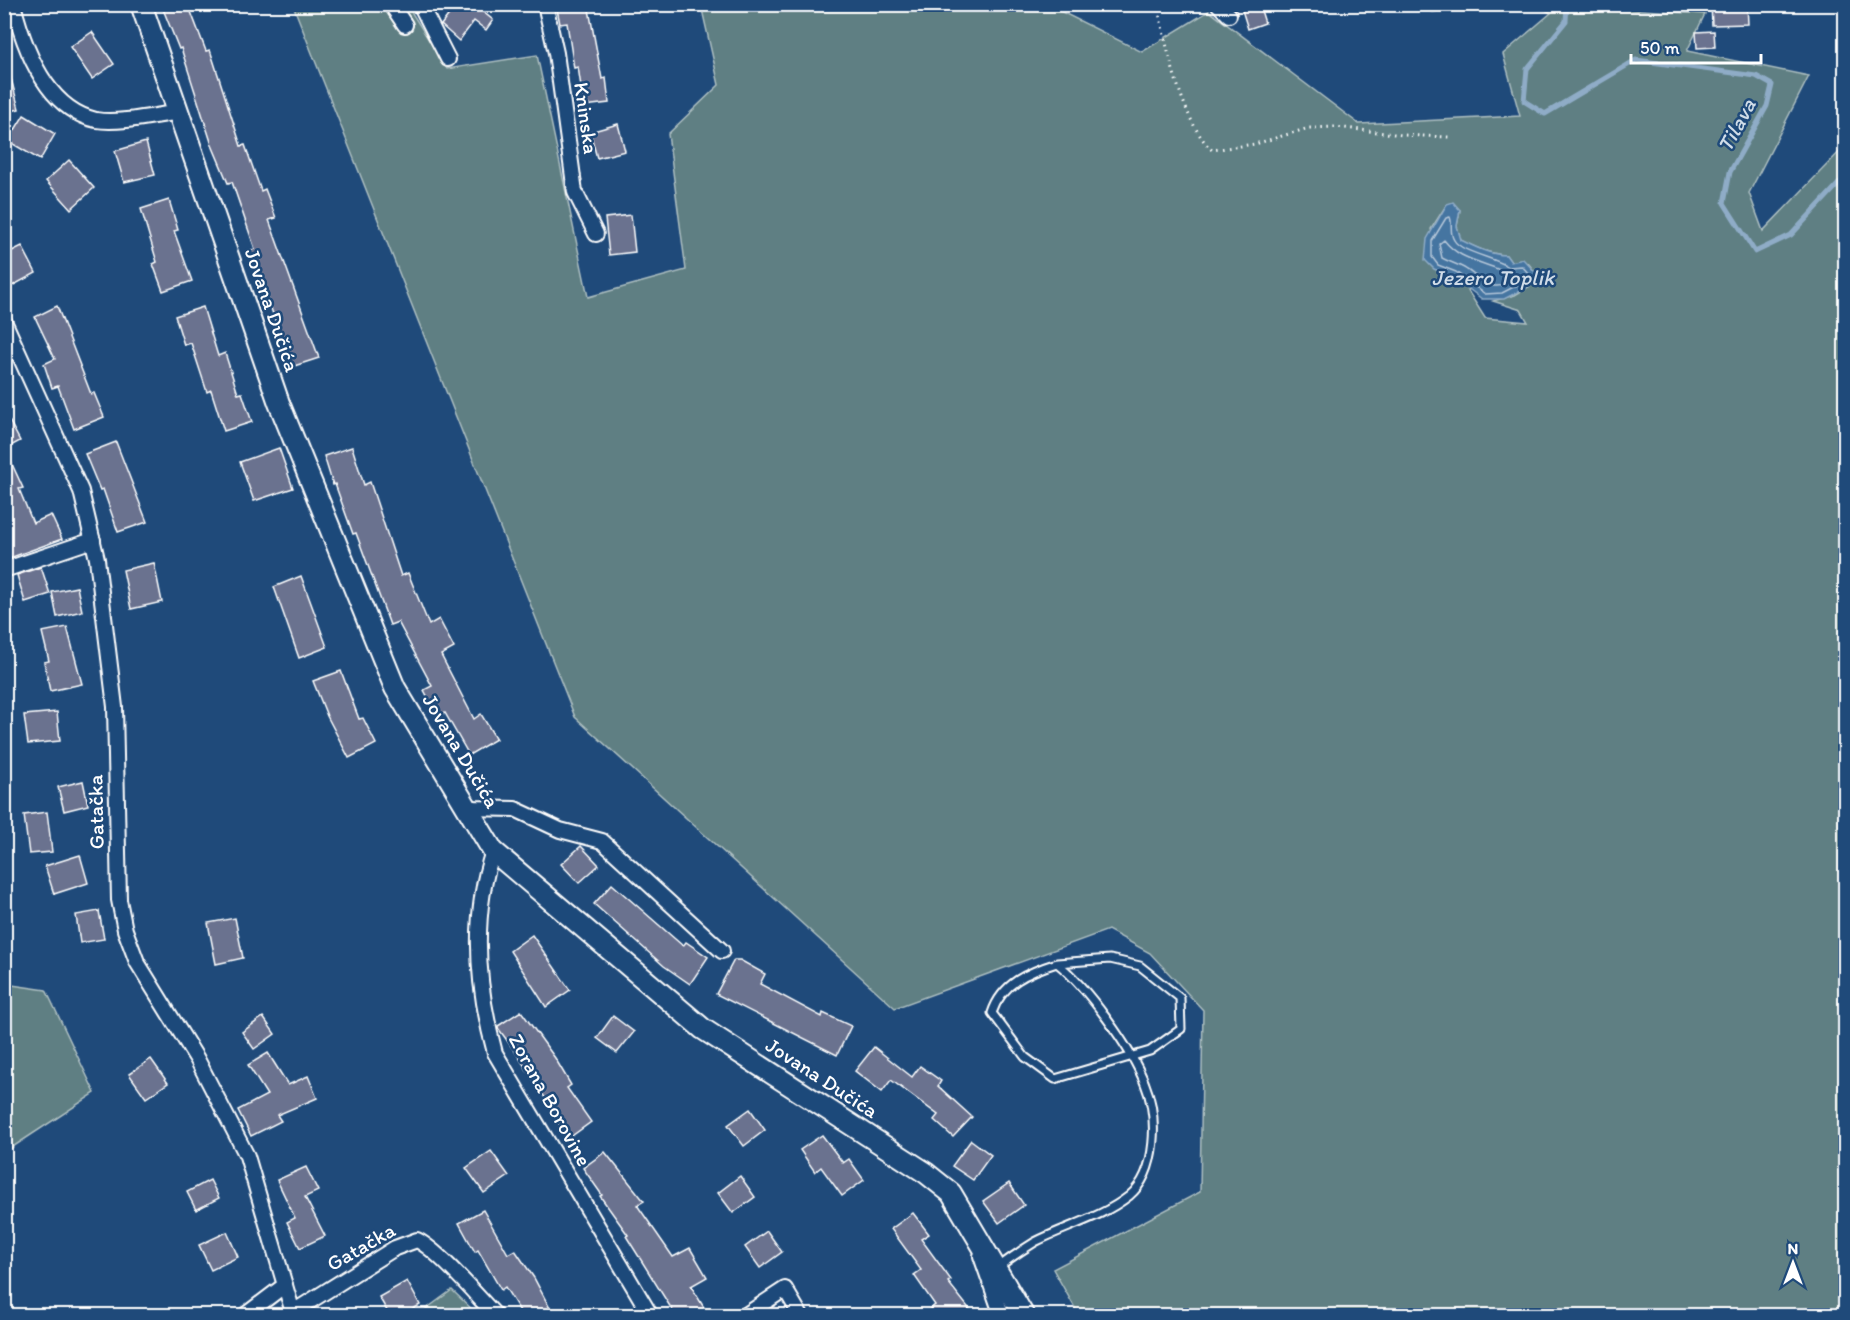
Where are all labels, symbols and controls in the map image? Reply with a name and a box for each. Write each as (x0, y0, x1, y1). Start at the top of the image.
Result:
scale bar (1631, 27, 1762, 65)
text: 50 m (1640, 37, 1680, 59)
street label: Kninska (569, 80, 604, 155)
water label: Tilava (1711, 93, 1762, 157)
street label: Jovana Dučića (240, 245, 305, 375)
water label: Jezero Toplik (1432, 264, 1556, 291)
street label: Jovana Dučića (418, 689, 505, 813)
street label: Gatačka (82, 774, 109, 850)
street label: Zorana Borovine (504, 1029, 597, 1170)
street label: Jovana Dučića (761, 1032, 883, 1123)
street label: Gatačka (322, 1217, 400, 1276)
north arrow (1763, 1233, 1823, 1293)
text: N (1788, 1239, 1798, 1258)

